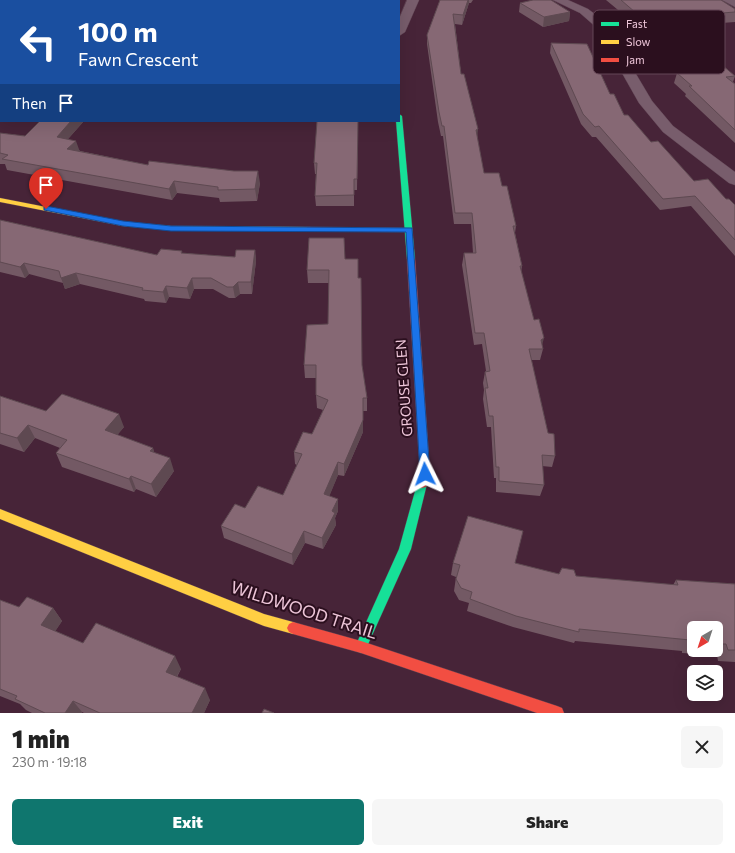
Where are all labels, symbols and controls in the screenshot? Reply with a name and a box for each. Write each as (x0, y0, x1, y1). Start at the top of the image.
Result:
legend (593, 10, 725, 74)
text: 100 m (78, 14, 158, 48)
icon: left (12, 16, 64, 68)
text: Fast (626, 17, 648, 30)
text: Slow (626, 35, 651, 48)
text: Fawn Crescent (78, 48, 198, 70)
text: Jam (626, 53, 645, 67)
icon: arrive (55, 92, 77, 114)
text: Then (12, 94, 47, 112)
pin (29, 168, 63, 209)
icon: arrive (35, 174, 57, 196)
street label: GROUSE GLEN (392, 339, 415, 437)
position arrow (404, 453, 446, 495)
street label: WILDWOOD TRAIL (228, 576, 380, 643)
north arrow (687, 621, 723, 657)
map controls (687, 621, 723, 701)
button: layers (687, 665, 723, 701)
text: 1 min (12, 724, 70, 753)
button: close (681, 726, 723, 768)
text: 230 m · 19:18 (12, 754, 87, 770)
button: Exit (12, 799, 364, 845)
button: Share (372, 799, 723, 845)

